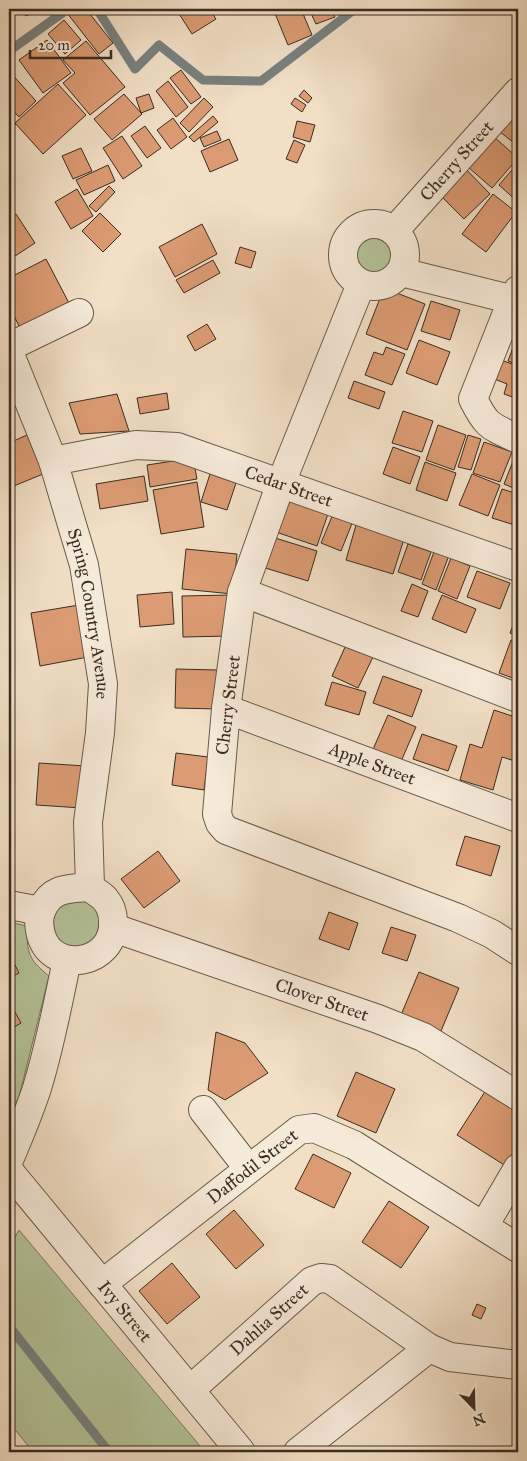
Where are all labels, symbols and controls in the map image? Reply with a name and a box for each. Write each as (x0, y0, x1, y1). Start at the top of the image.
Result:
scale bar (30, 28, 111, 60)
text: 20 m (38, 36, 70, 54)
street label: Cherry Street (415, 116, 499, 206)
street label: Cedar Street (242, 461, 336, 512)
street label: Spring Country Avenue (63, 526, 114, 700)
street label: Cherry Street (211, 653, 245, 756)
street label: Apple Street (325, 737, 419, 790)
street label: Clover Street (272, 973, 372, 1026)
street label: Daffodil Street (203, 1124, 303, 1209)
street label: Ivy Street (93, 1276, 157, 1347)
street label: Dahlia Street (225, 1278, 313, 1360)
north arrow (450, 1384, 500, 1434)
text: N (470, 1409, 488, 1430)

